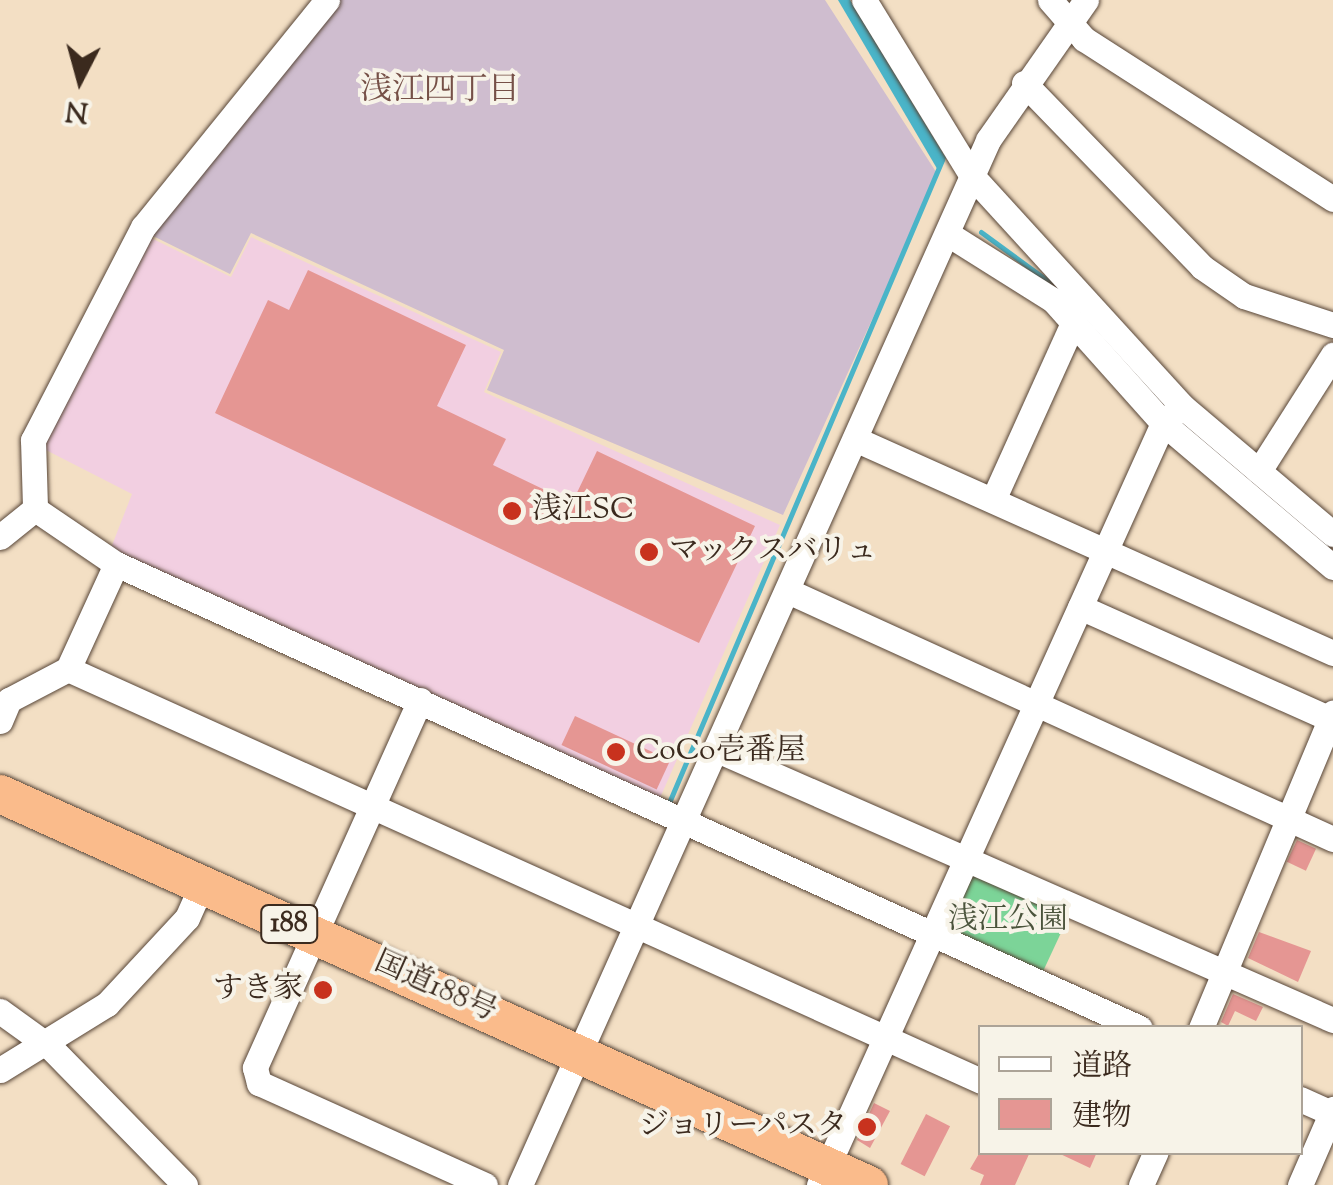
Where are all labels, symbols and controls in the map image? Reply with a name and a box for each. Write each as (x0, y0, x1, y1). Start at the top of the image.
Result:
north arrow (30, 30, 130, 130)
district label: 浅江四丁目 (360, 72, 520, 110)
text: N (64, 89, 90, 131)
place label: 浅江SC (532, 493, 634, 529)
marker: 浅江SC (501, 500, 523, 522)
place label: マックスバリュ (669, 534, 879, 570)
marker: マックスバリュ (638, 541, 660, 563)
place label: CoCo壱番屋 (636, 734, 805, 770)
marker: CoCo壱番屋 (605, 741, 627, 763)
road number: 188 (259, 901, 319, 947)
park label: 浅江公園 (948, 903, 1068, 939)
street label: 国道188号 (368, 945, 502, 1031)
place label: すき家 (213, 972, 303, 1008)
marker: すき家 (312, 979, 334, 1001)
legend (978, 1025, 1303, 1155)
text: 道路 (1072, 1046, 1132, 1089)
text: 建物 (1072, 1096, 1132, 1139)
place label: ジョリーパスタ (637, 1109, 847, 1145)
marker: ジョリーパスタ (856, 1116, 878, 1138)

